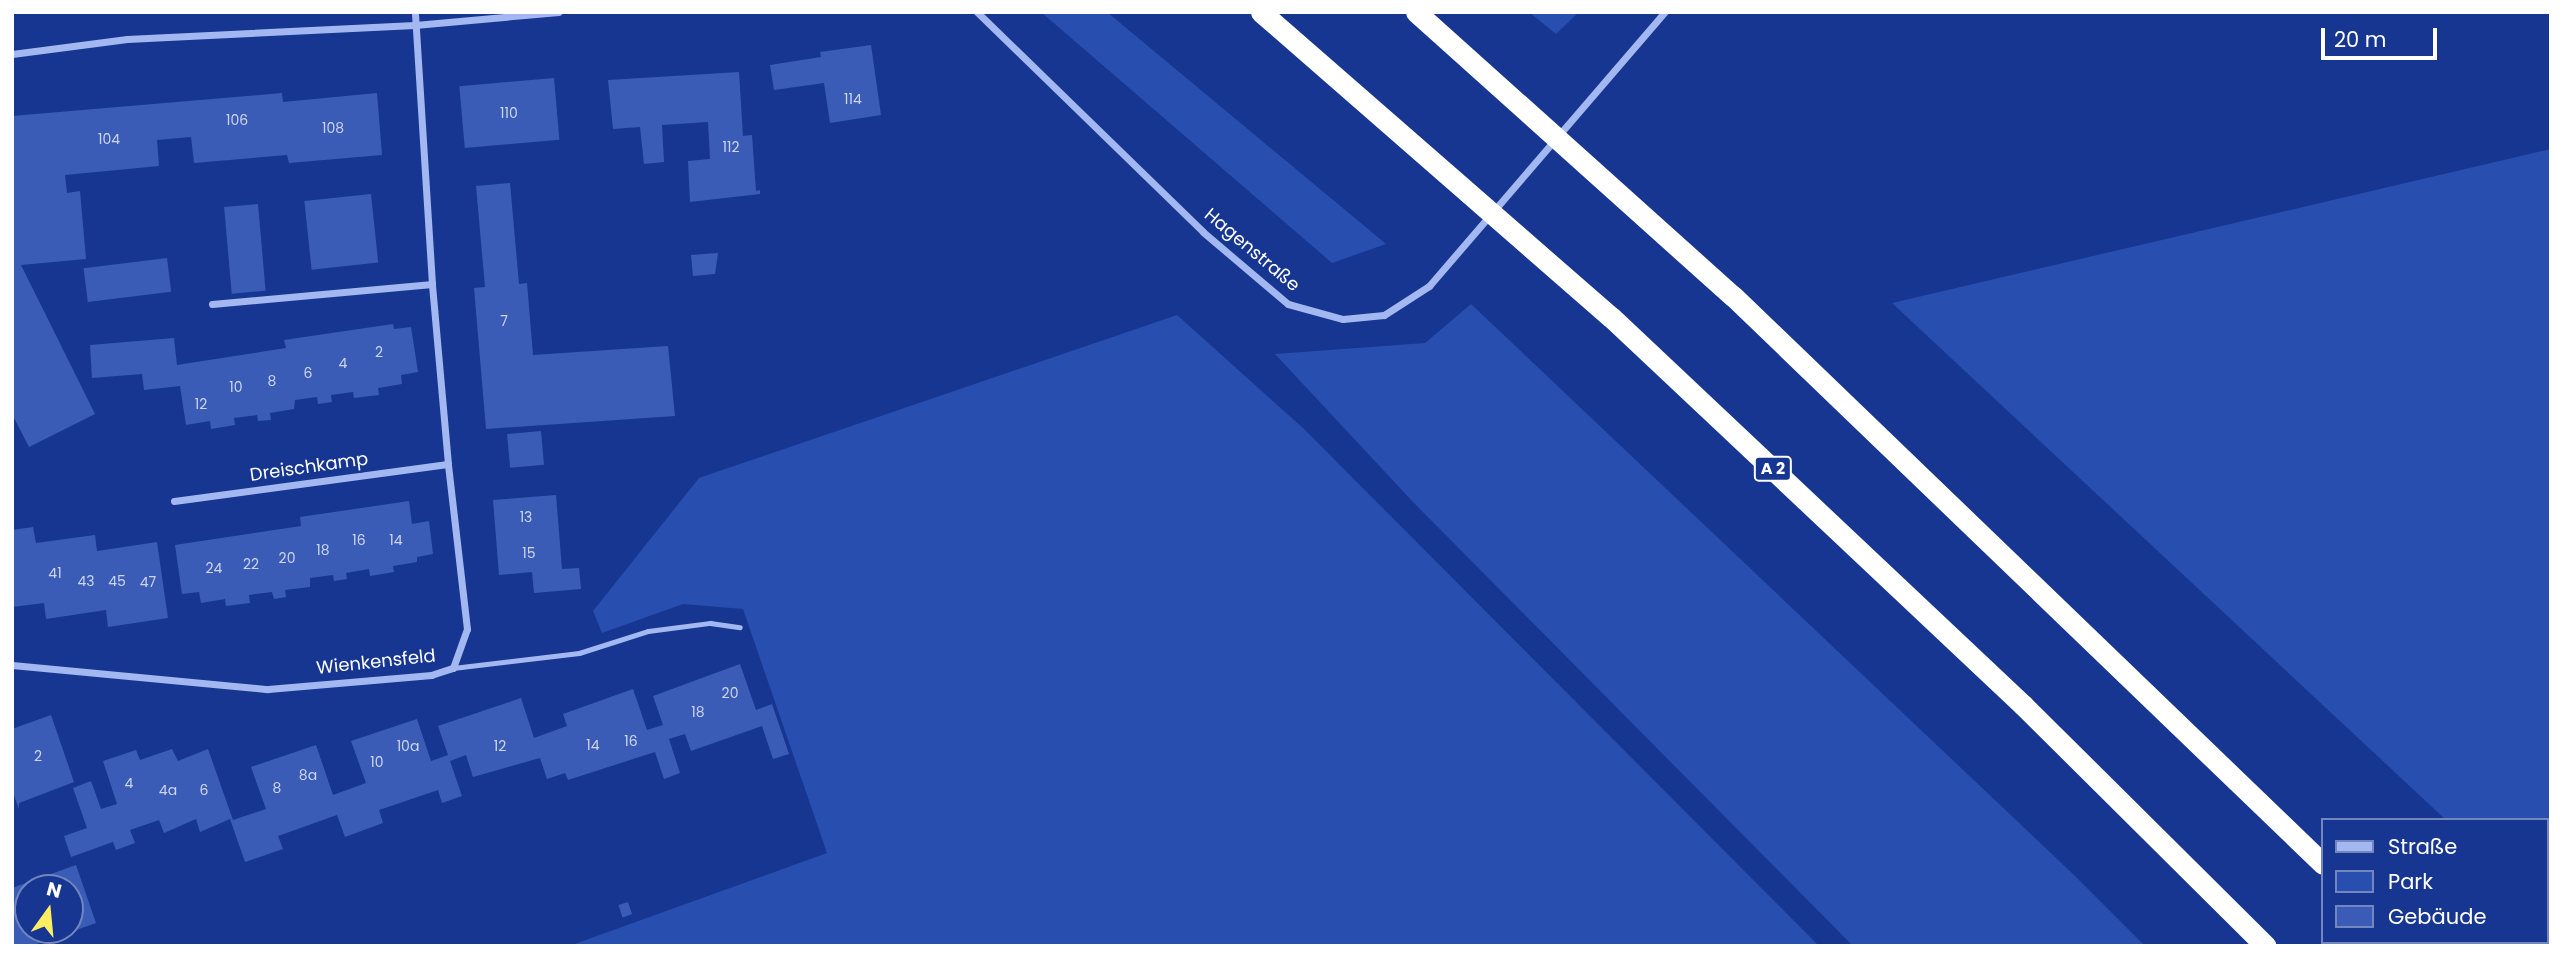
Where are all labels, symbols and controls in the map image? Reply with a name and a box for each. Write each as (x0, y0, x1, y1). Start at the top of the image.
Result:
scale bar (2325, 14, 2440, 58)
text: 20 m (2334, 25, 2387, 54)
house number: 114 (844, 91, 862, 107)
house number: 110 (500, 105, 518, 121)
house number: 106 (226, 112, 248, 128)
house number: 108 (322, 120, 344, 136)
house number: 104 (98, 131, 120, 147)
house number: 112 (722, 139, 740, 155)
street label: Hagenstraße (1200, 204, 1304, 296)
house number: 7 (500, 313, 508, 329)
house number: 2 (375, 344, 383, 360)
house number: 4 (339, 355, 347, 371)
house number: 6 (304, 365, 312, 381)
house number: 8 (268, 373, 276, 389)
house number: 10 (229, 379, 243, 395)
house number: 12 (195, 396, 207, 412)
street label: Dreischkamp (249, 448, 369, 486)
road number: A 2 (1754, 456, 1792, 482)
house number: 13 (520, 509, 532, 525)
house number: 16 (352, 532, 366, 548)
house number: 14 (389, 532, 403, 548)
house number: 18 (316, 542, 330, 558)
house number: 15 (522, 545, 536, 561)
house number: 20 (279, 550, 295, 566)
house number: 22 (243, 556, 259, 572)
house number: 24 (206, 560, 222, 576)
house number: 41 (48, 565, 62, 581)
house number: 43 (77, 573, 95, 589)
house number: 45 (108, 573, 126, 589)
house number: 47 (140, 574, 156, 590)
street label: Wienkensfeld (315, 645, 437, 679)
house number: 20 (722, 685, 738, 701)
house number: 18 (691, 704, 705, 720)
house number: 16 (624, 733, 638, 749)
house number: 14 (586, 737, 600, 753)
house number: 10a (397, 738, 419, 754)
house number: 12 (494, 738, 506, 754)
house number: 2 (34, 748, 42, 764)
house number: 10 (370, 754, 384, 770)
house number: 8a (299, 767, 317, 783)
house number: 4 (125, 775, 133, 791)
house number: 8 (273, 780, 281, 796)
house number: 4a (159, 782, 177, 798)
house number: 6 (200, 782, 208, 798)
legend (2322, 818, 2549, 944)
text: Straße (2388, 832, 2457, 861)
text: Park (2388, 867, 2433, 896)
north arrow (14, 874, 84, 944)
text: N (44, 875, 64, 905)
text: Gebäude (2388, 902, 2486, 931)

